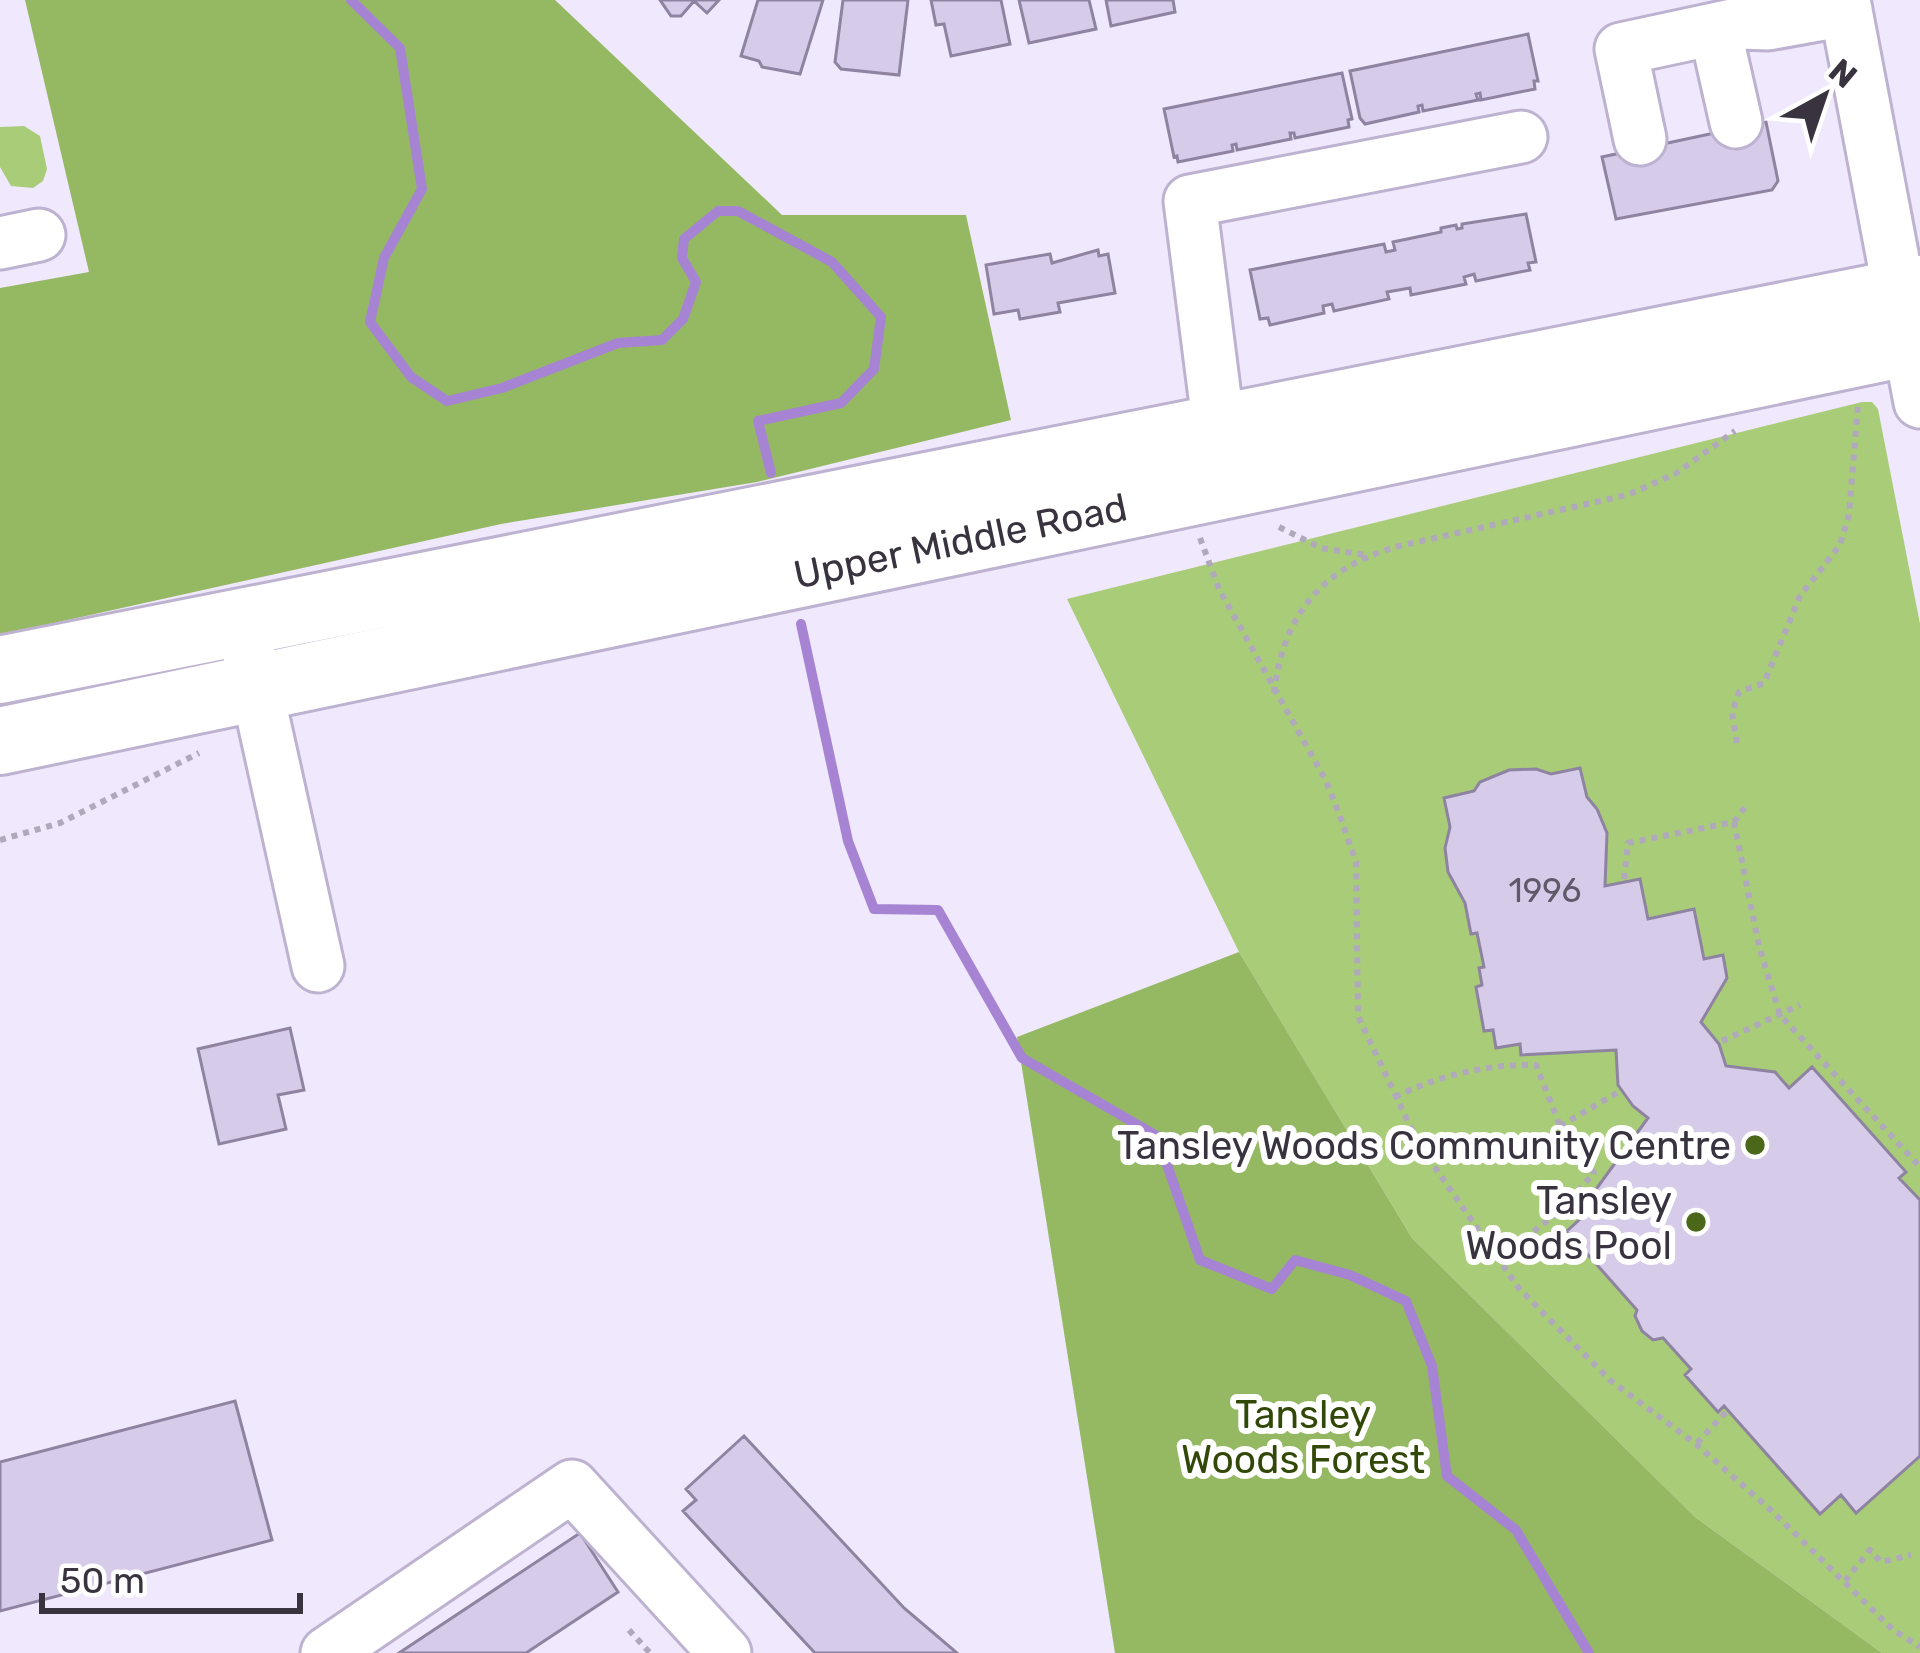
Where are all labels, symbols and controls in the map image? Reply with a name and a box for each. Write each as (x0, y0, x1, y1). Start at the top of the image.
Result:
north arrow (1764, 36, 1884, 156)
text: N (1821, 51, 1865, 96)
street label: Upper Middle Road (790, 484, 1131, 599)
house number: 1996 (1509, 871, 1581, 910)
place label: Tansley Woods Community Centre (1117, 1123, 1731, 1169)
marker: Tansley Woods Community Centre (1742, 1132, 1768, 1158)
place label: Tansley Woods Pool (1465, 1178, 1672, 1269)
marker: Tansley Woods Pool (1683, 1209, 1709, 1235)
park label: Tansley Woods Forest (1181, 1392, 1425, 1483)
scale bar (42, 1539, 300, 1613)
text: 50 m (60, 1559, 145, 1602)

